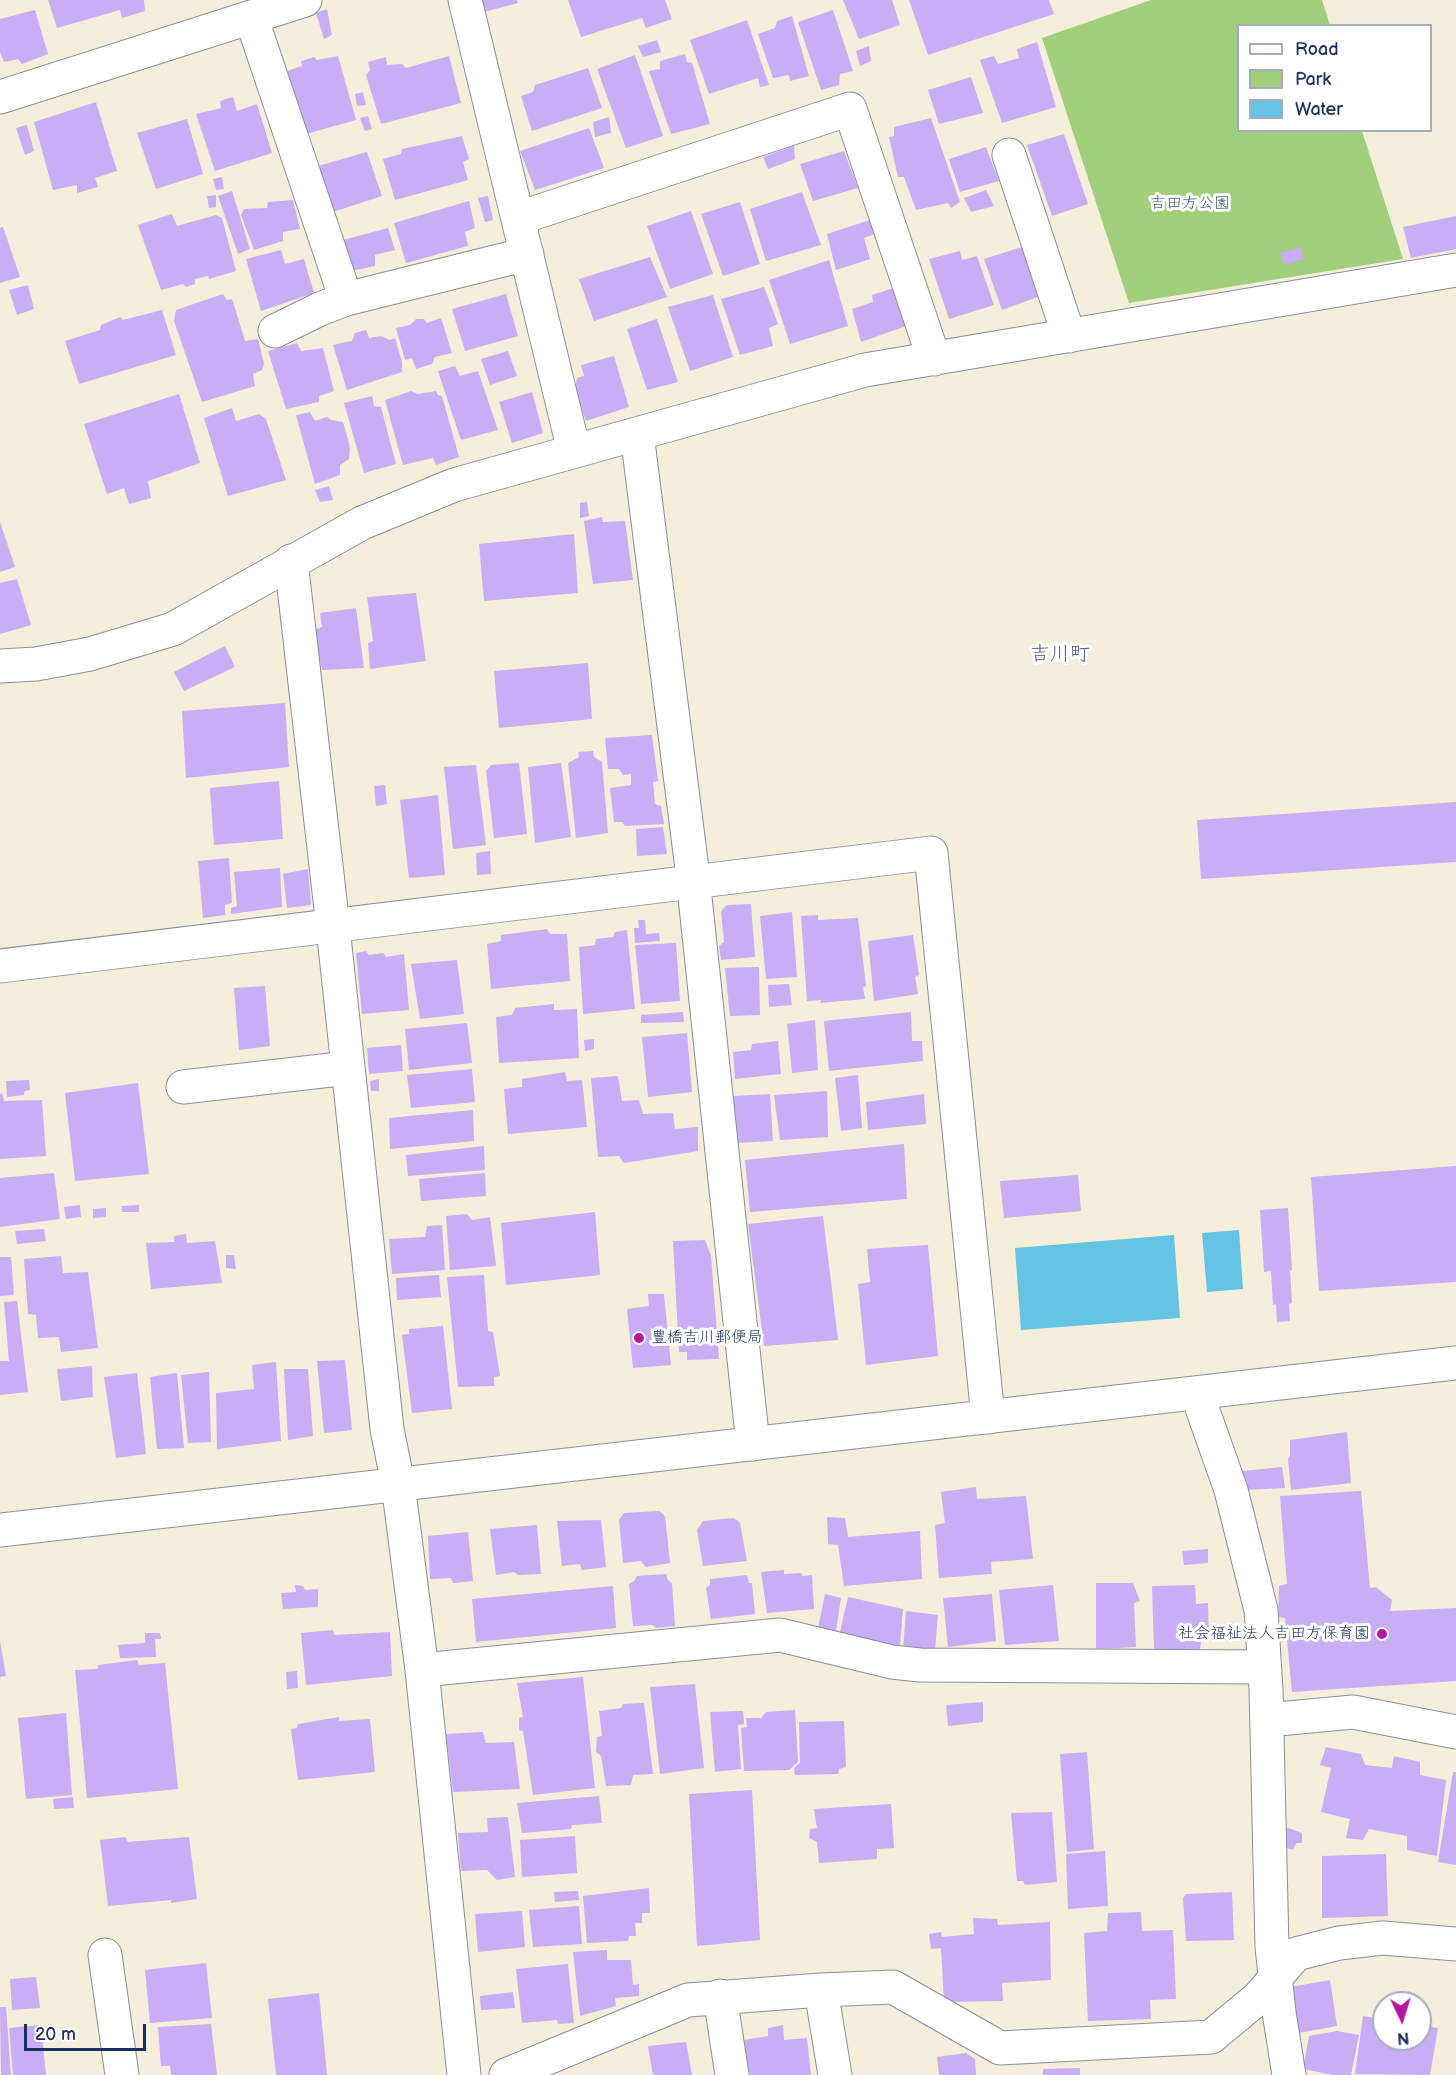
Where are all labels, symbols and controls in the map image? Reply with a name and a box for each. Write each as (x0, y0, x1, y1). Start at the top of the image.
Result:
legend (1237, 24, 1432, 132)
text: Road (1295, 39, 1339, 60)
text: Park (1295, 69, 1331, 90)
text: Water (1295, 99, 1343, 120)
park label: 吉田方公園 (1150, 194, 1230, 214)
district label: 吉川町 (1030, 643, 1090, 667)
place label: 豊橋吉川郵便局 (651, 1328, 763, 1348)
marker: 豊橋吉川郵便局 (632, 1331, 646, 1345)
place label: 社会福祉法人吉田方保育園 (1178, 1624, 1370, 1644)
marker: 社会福祉法人吉田方保育園 (1375, 1627, 1389, 1641)
north arrow (1372, 1991, 1432, 2051)
scale bar (27, 2012, 148, 2050)
text: 20 m (35, 2024, 76, 2045)
text: N (1396, 2028, 1410, 2047)

